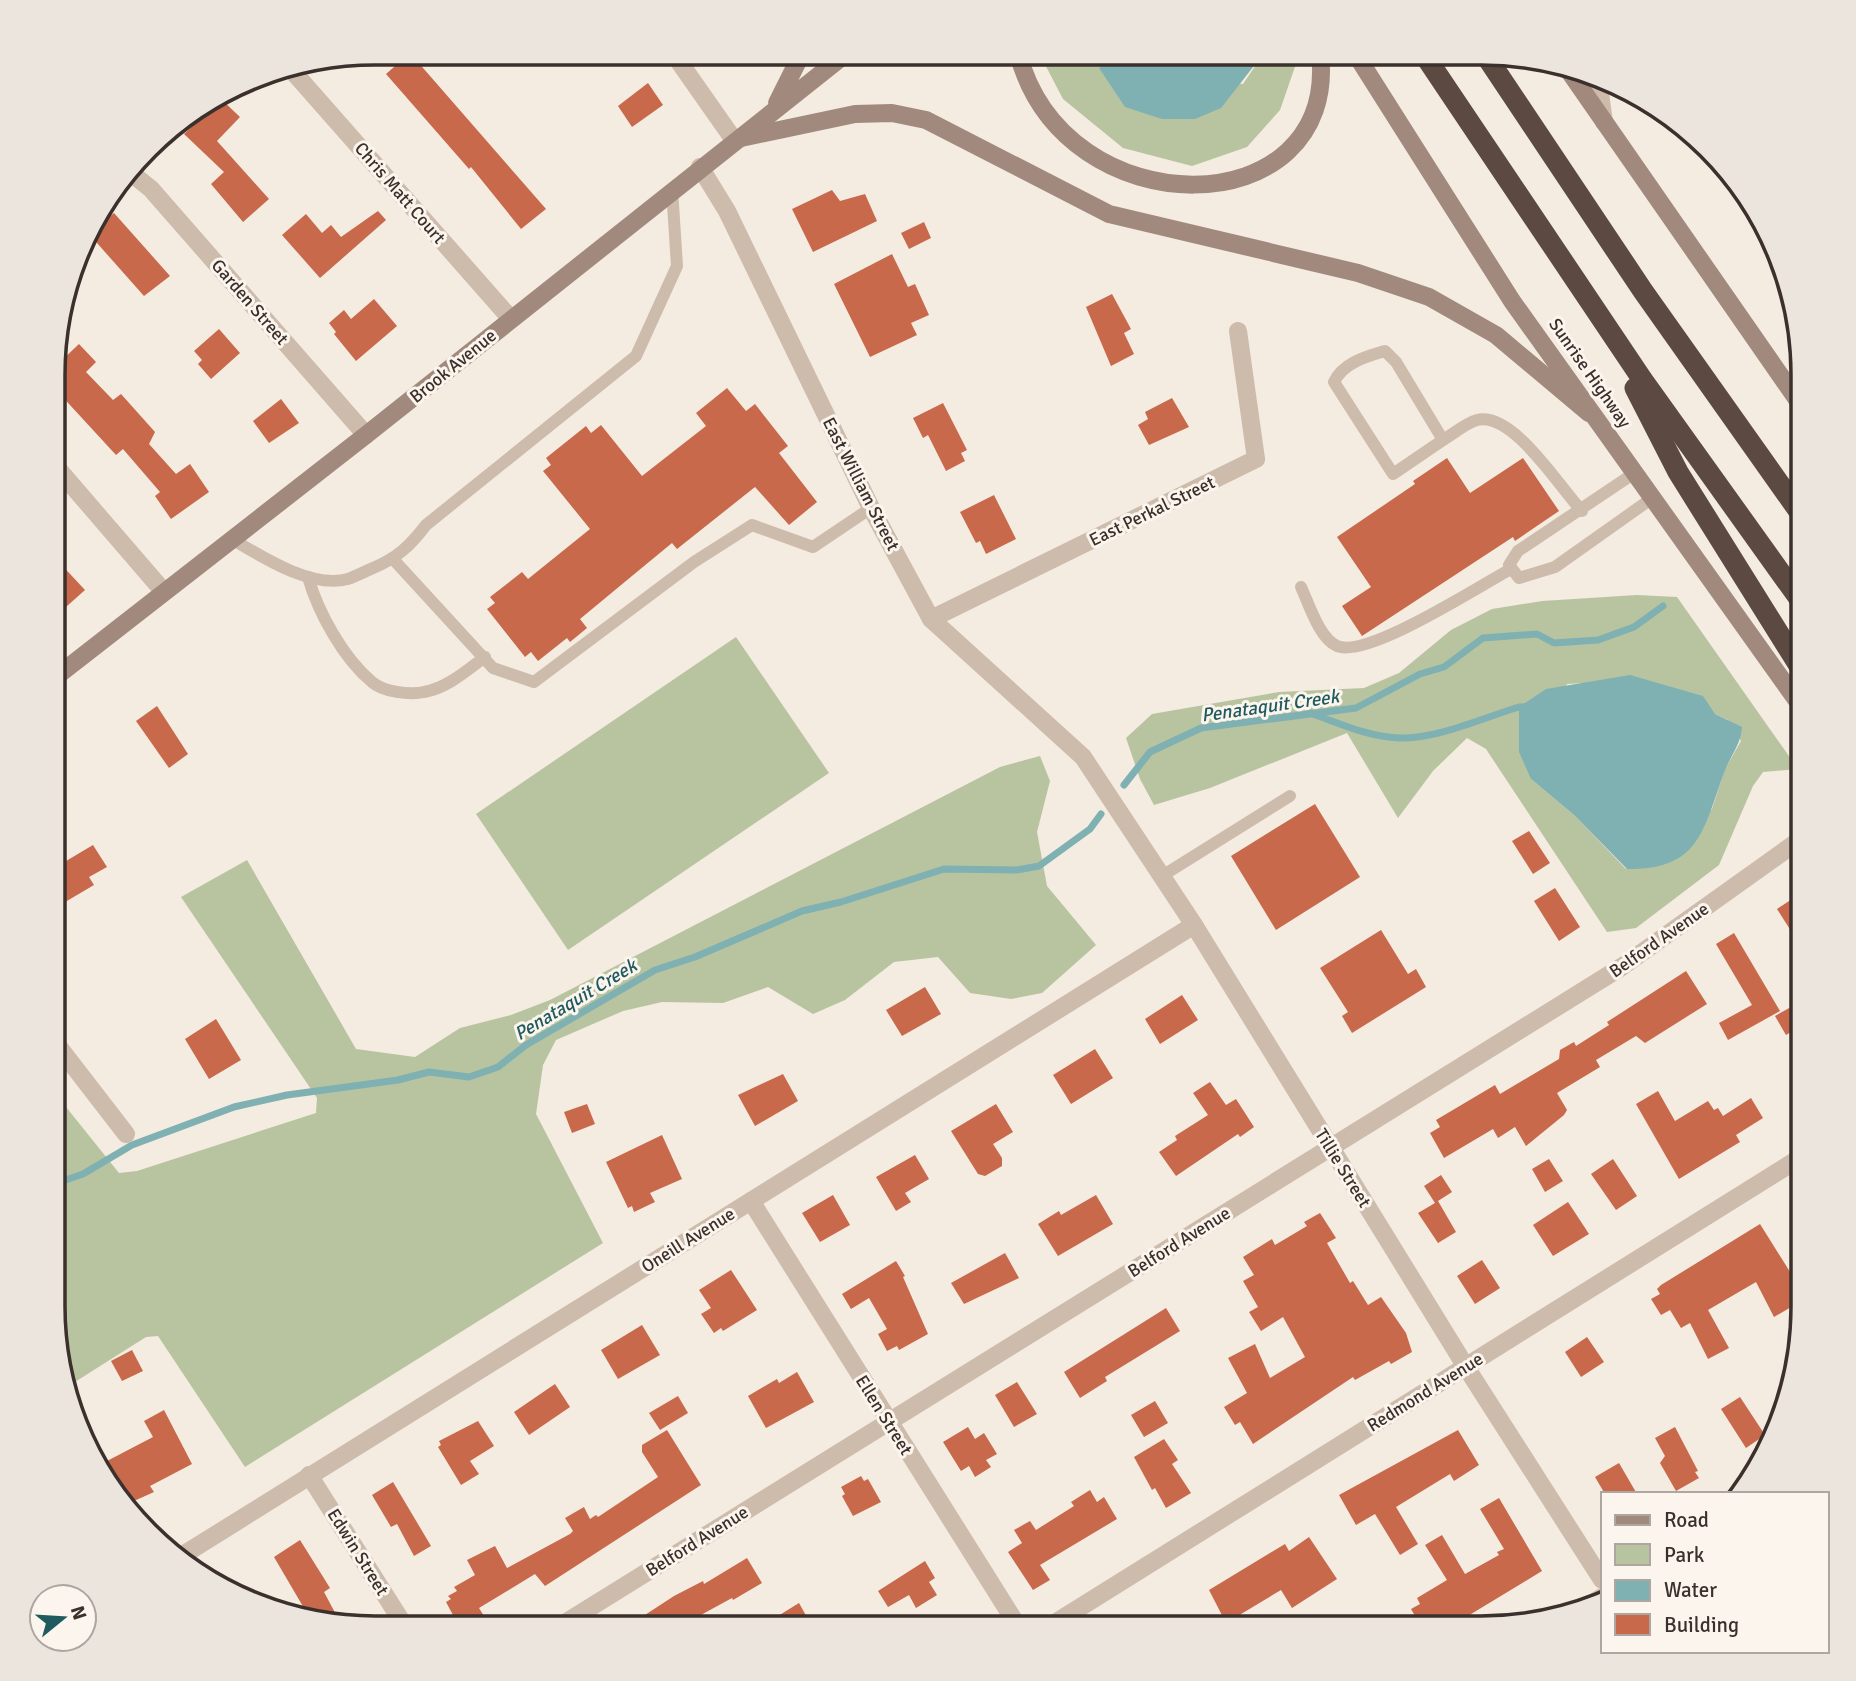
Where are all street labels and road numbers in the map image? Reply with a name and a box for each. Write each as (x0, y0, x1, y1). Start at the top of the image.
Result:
street label: Chris Matt Court (350, 138, 450, 248)
street label: Garden Street (207, 255, 293, 349)
street label: Sunrise Highway (1544, 314, 1636, 432)
street label: Brook Avenue (405, 324, 501, 408)
street label: East William Street (818, 414, 904, 554)
street label: East Perkal Street (1086, 471, 1218, 551)
street label: Belford Avenue (1605, 898, 1713, 982)
street label: Tillie Street (1310, 1125, 1376, 1211)
street label: Belford Avenue (1124, 1202, 1234, 1282)
street label: Oneill Avenue (637, 1203, 739, 1277)
street label: Redmond Avenue (1363, 1348, 1487, 1436)
street label: Ellen Street (851, 1371, 917, 1459)
street label: Belford Avenue (642, 1501, 752, 1581)
street label: Edwin Street (323, 1504, 393, 1600)

